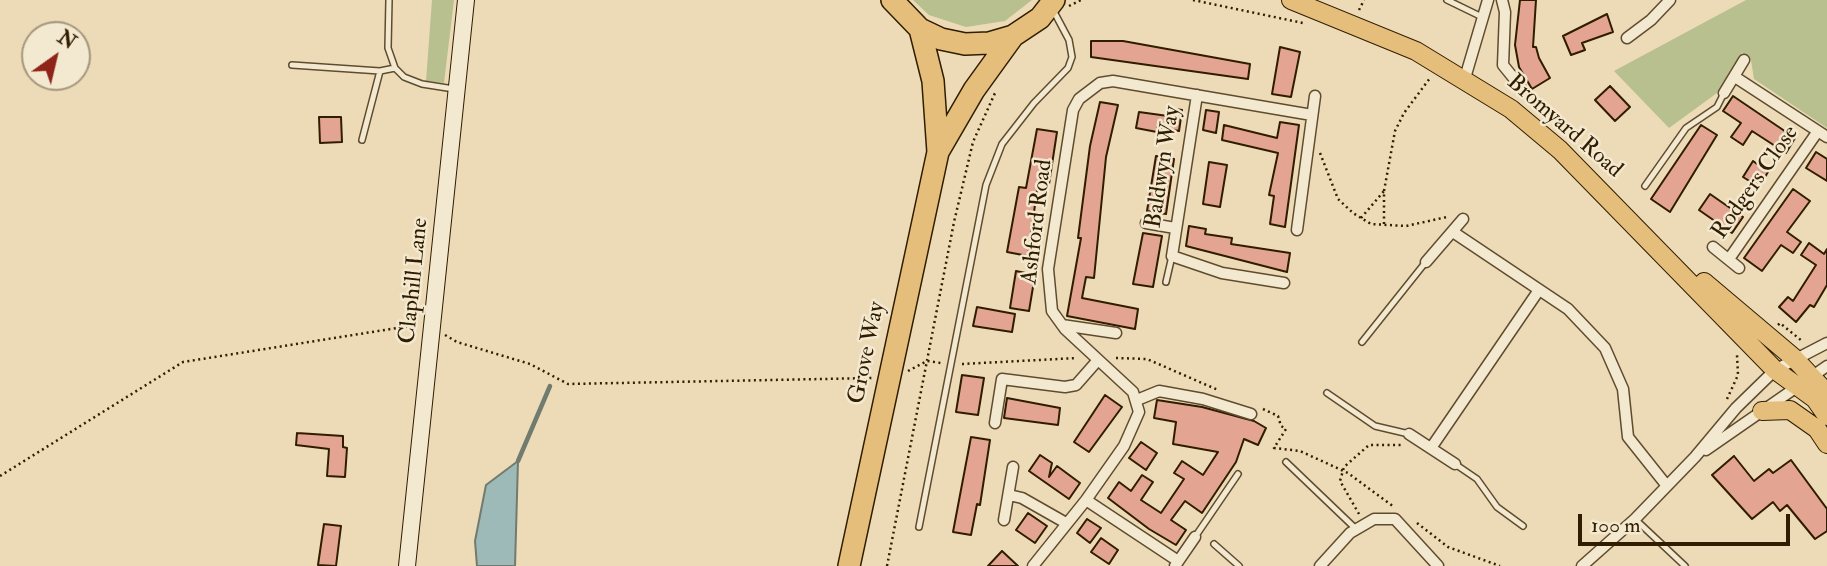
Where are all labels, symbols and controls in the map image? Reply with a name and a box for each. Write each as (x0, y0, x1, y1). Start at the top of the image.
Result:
north arrow (21, 21, 91, 91)
text: N (53, 26, 80, 55)
street label: Bromyard Road (1501, 69, 1627, 185)
street label: Baldwyn Way (1141, 104, 1187, 230)
street label: Rodgers Close (1707, 121, 1805, 245)
street label: Ashford Road (1017, 158, 1059, 286)
street label: Claphill Lane (395, 217, 435, 345)
street label: Grove Way (844, 299, 892, 407)
scale bar (1582, 500, 1794, 544)
text: 100 m (1591, 512, 1641, 539)

